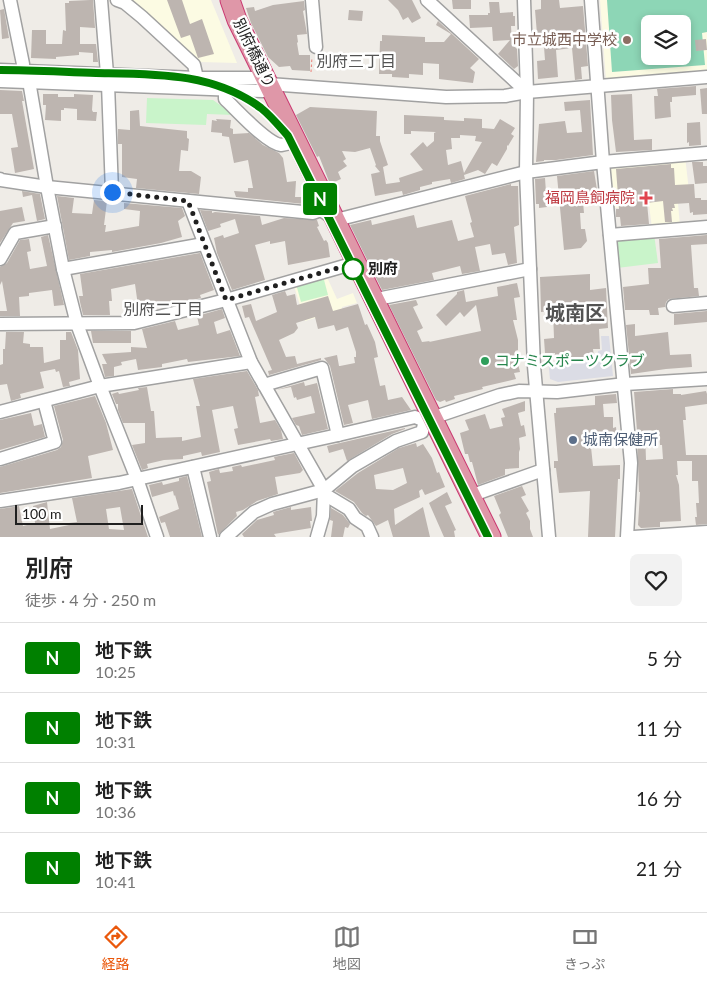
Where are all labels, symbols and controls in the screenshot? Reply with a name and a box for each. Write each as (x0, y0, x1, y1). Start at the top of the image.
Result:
street label: 別府橋通り (230, 15, 279, 90)
map controls (641, 15, 691, 65)
button: layers (641, 15, 691, 65)
place label: 市立城西中学校 (512, 30, 617, 48)
marker: 市立城西中学校 (621, 34, 633, 46)
district label: 別府三丁目 (316, 51, 396, 70)
your location (100, 180, 125, 205)
line badge: N (304, 183, 336, 215)
text: N (313, 188, 327, 210)
place label: 福岡鳥飼病院 (545, 188, 635, 206)
marker: 福岡鳥飼病院 (639, 191, 653, 205)
marker: 別府 (342, 258, 364, 280)
place label: 別府 (368, 259, 398, 277)
district label: 別府二丁目 (123, 299, 203, 318)
district label: 城南区 (545, 300, 605, 324)
place label: コナミスポーツクラブ (495, 351, 645, 369)
marker: コナミスポーツクラブ (479, 355, 491, 367)
place label: 城南保健所 (583, 430, 658, 448)
marker: 城南保健所 (567, 434, 579, 446)
scale bar (15, 502, 142, 525)
text: 100 m (22, 505, 61, 522)
text: 別府 (25, 553, 73, 582)
button: heart (630, 554, 682, 606)
text: 徒歩 · 4 分 · 250 m (25, 590, 156, 609)
text: 地下鉄 (95, 638, 152, 661)
text: N (46, 647, 59, 669)
text: 5 分 (647, 647, 682, 670)
text: 10:25 (95, 662, 136, 681)
text: 地下鉄 (95, 708, 152, 731)
text: N (46, 717, 59, 739)
text: 11 分 (636, 717, 682, 740)
text: 10:31 (95, 732, 136, 751)
text: 地下鉄 (95, 778, 152, 801)
text: N (46, 787, 59, 809)
text: 16 分 (636, 787, 682, 810)
text: 10:36 (95, 802, 136, 821)
text: 地下鉄 (95, 848, 152, 871)
text: N (46, 857, 59, 879)
text: 21 分 (636, 857, 682, 880)
text: 10:41 (95, 872, 136, 891)
tab: 経路 (102, 923, 130, 973)
tab: 地図 (333, 923, 361, 973)
tab: きっぷ (564, 923, 605, 973)

